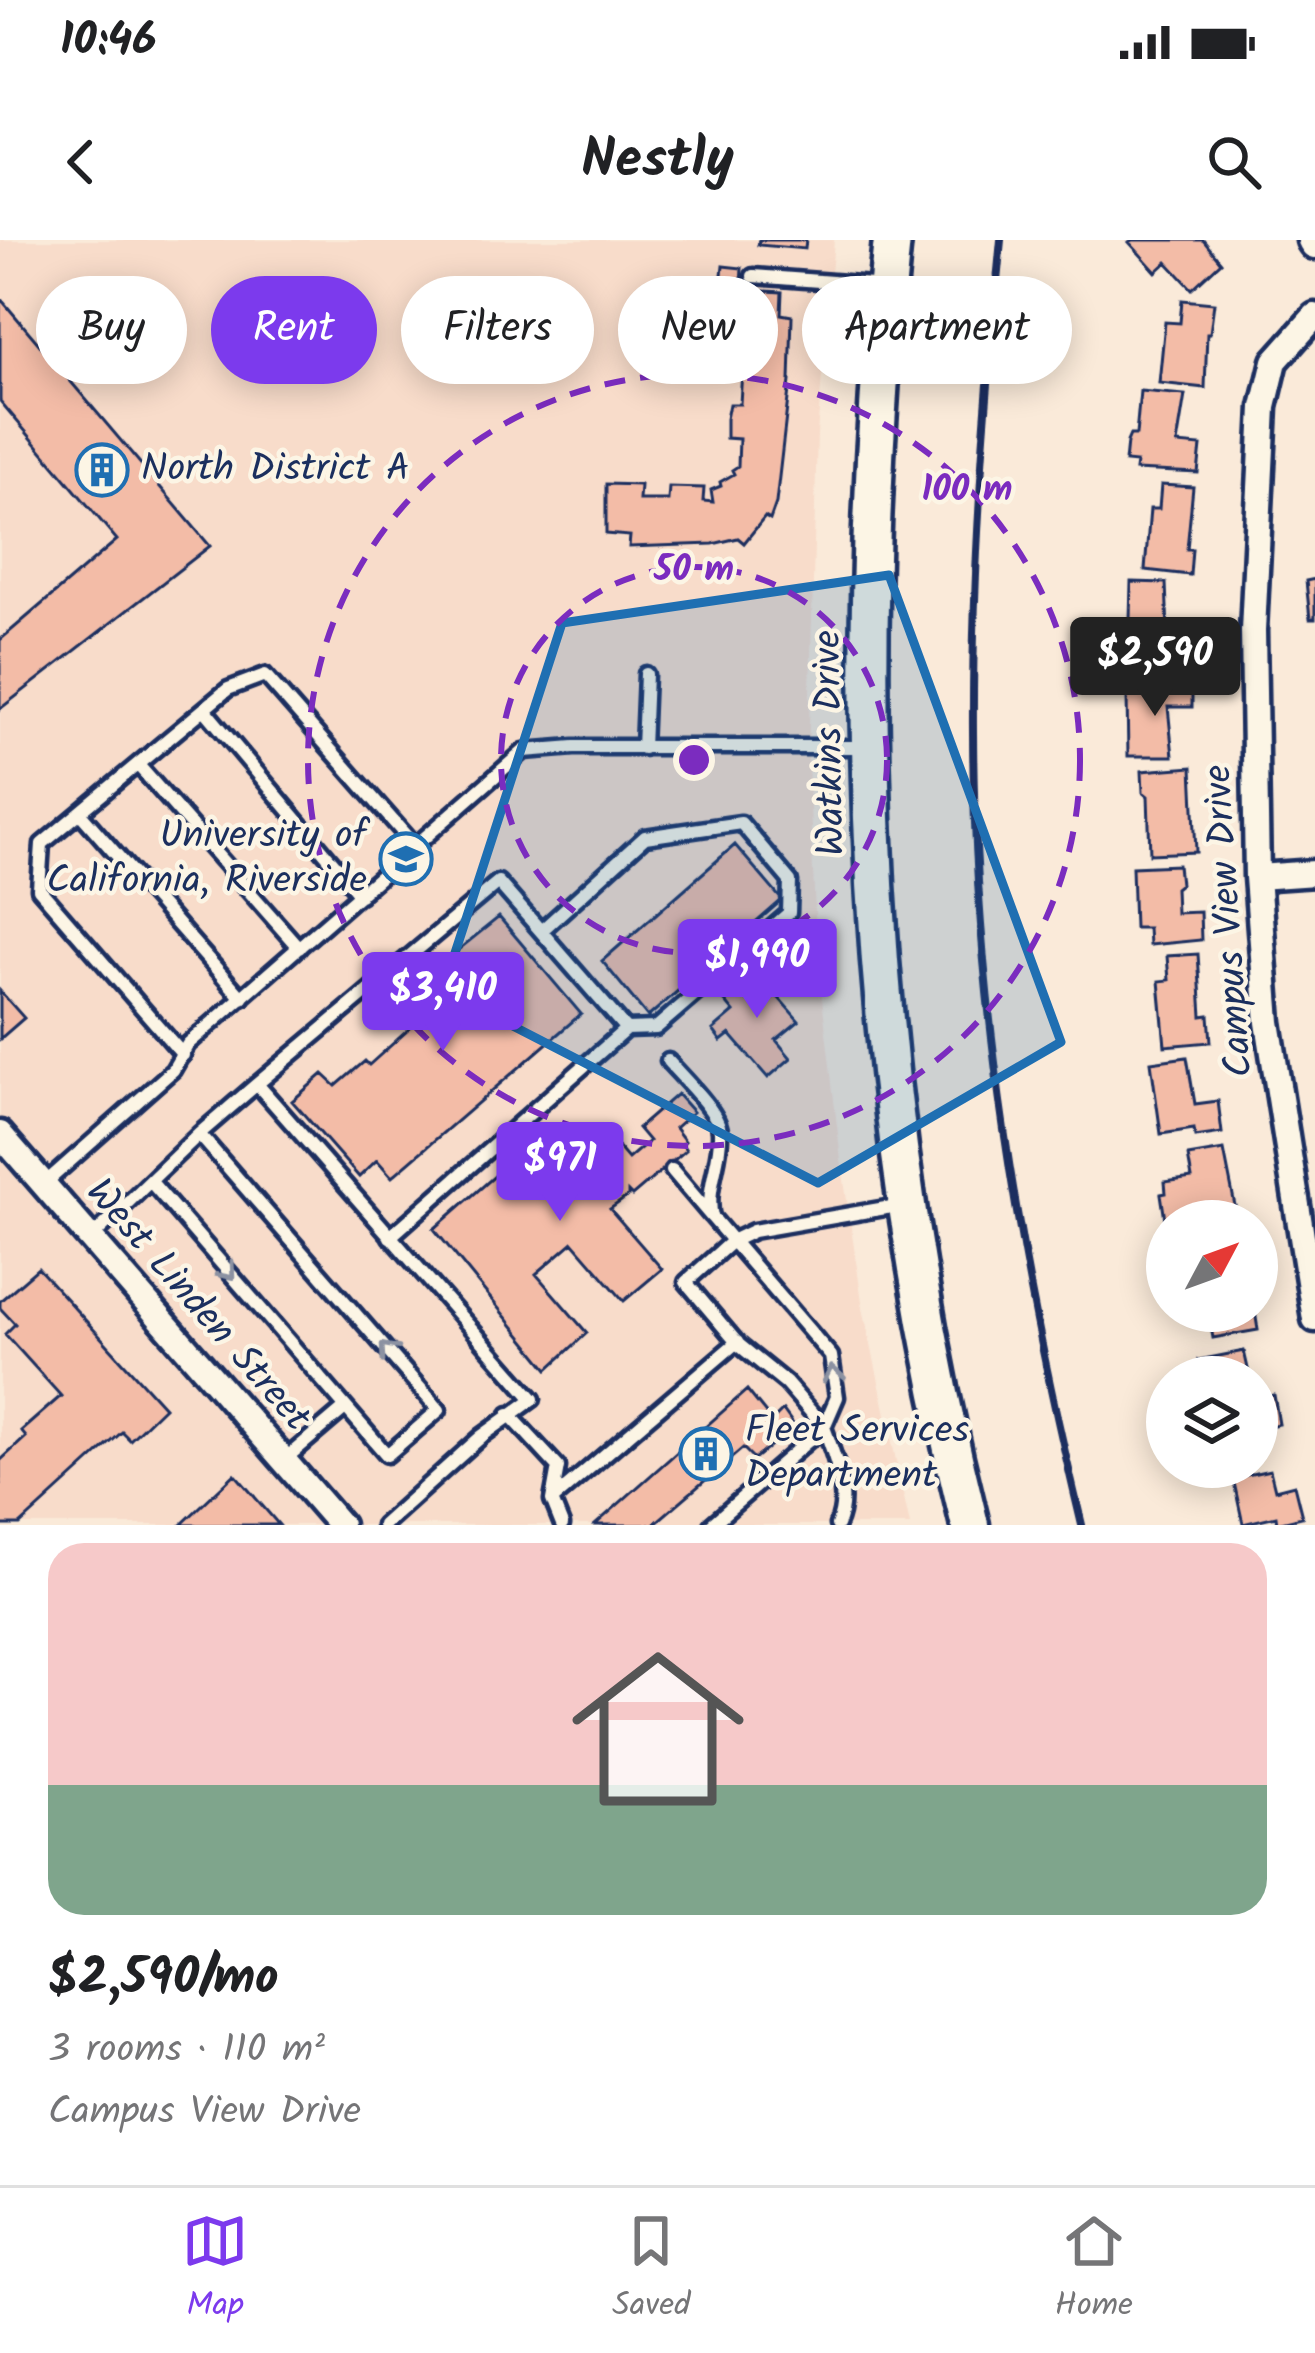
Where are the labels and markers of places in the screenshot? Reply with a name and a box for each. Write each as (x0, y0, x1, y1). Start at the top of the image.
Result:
place label: North District A (141, 439, 410, 501)
building icon: North District A (74, 442, 130, 498)
pin: $2,590 (1057, 617, 1253, 719)
centre of rings (673, 739, 715, 781)
place label: University of California, Riverside (46, 806, 370, 913)
school or university icon: University of California, Riverside (378, 831, 434, 887)
pin: $1,990 (659, 919, 855, 1021)
pin: $3,410 (345, 952, 541, 1054)
pin: $971 (489, 1122, 631, 1224)
place label: Fleet Services Department (745, 1401, 970, 1508)
building icon: Fleet Services Department (678, 1426, 734, 1482)

